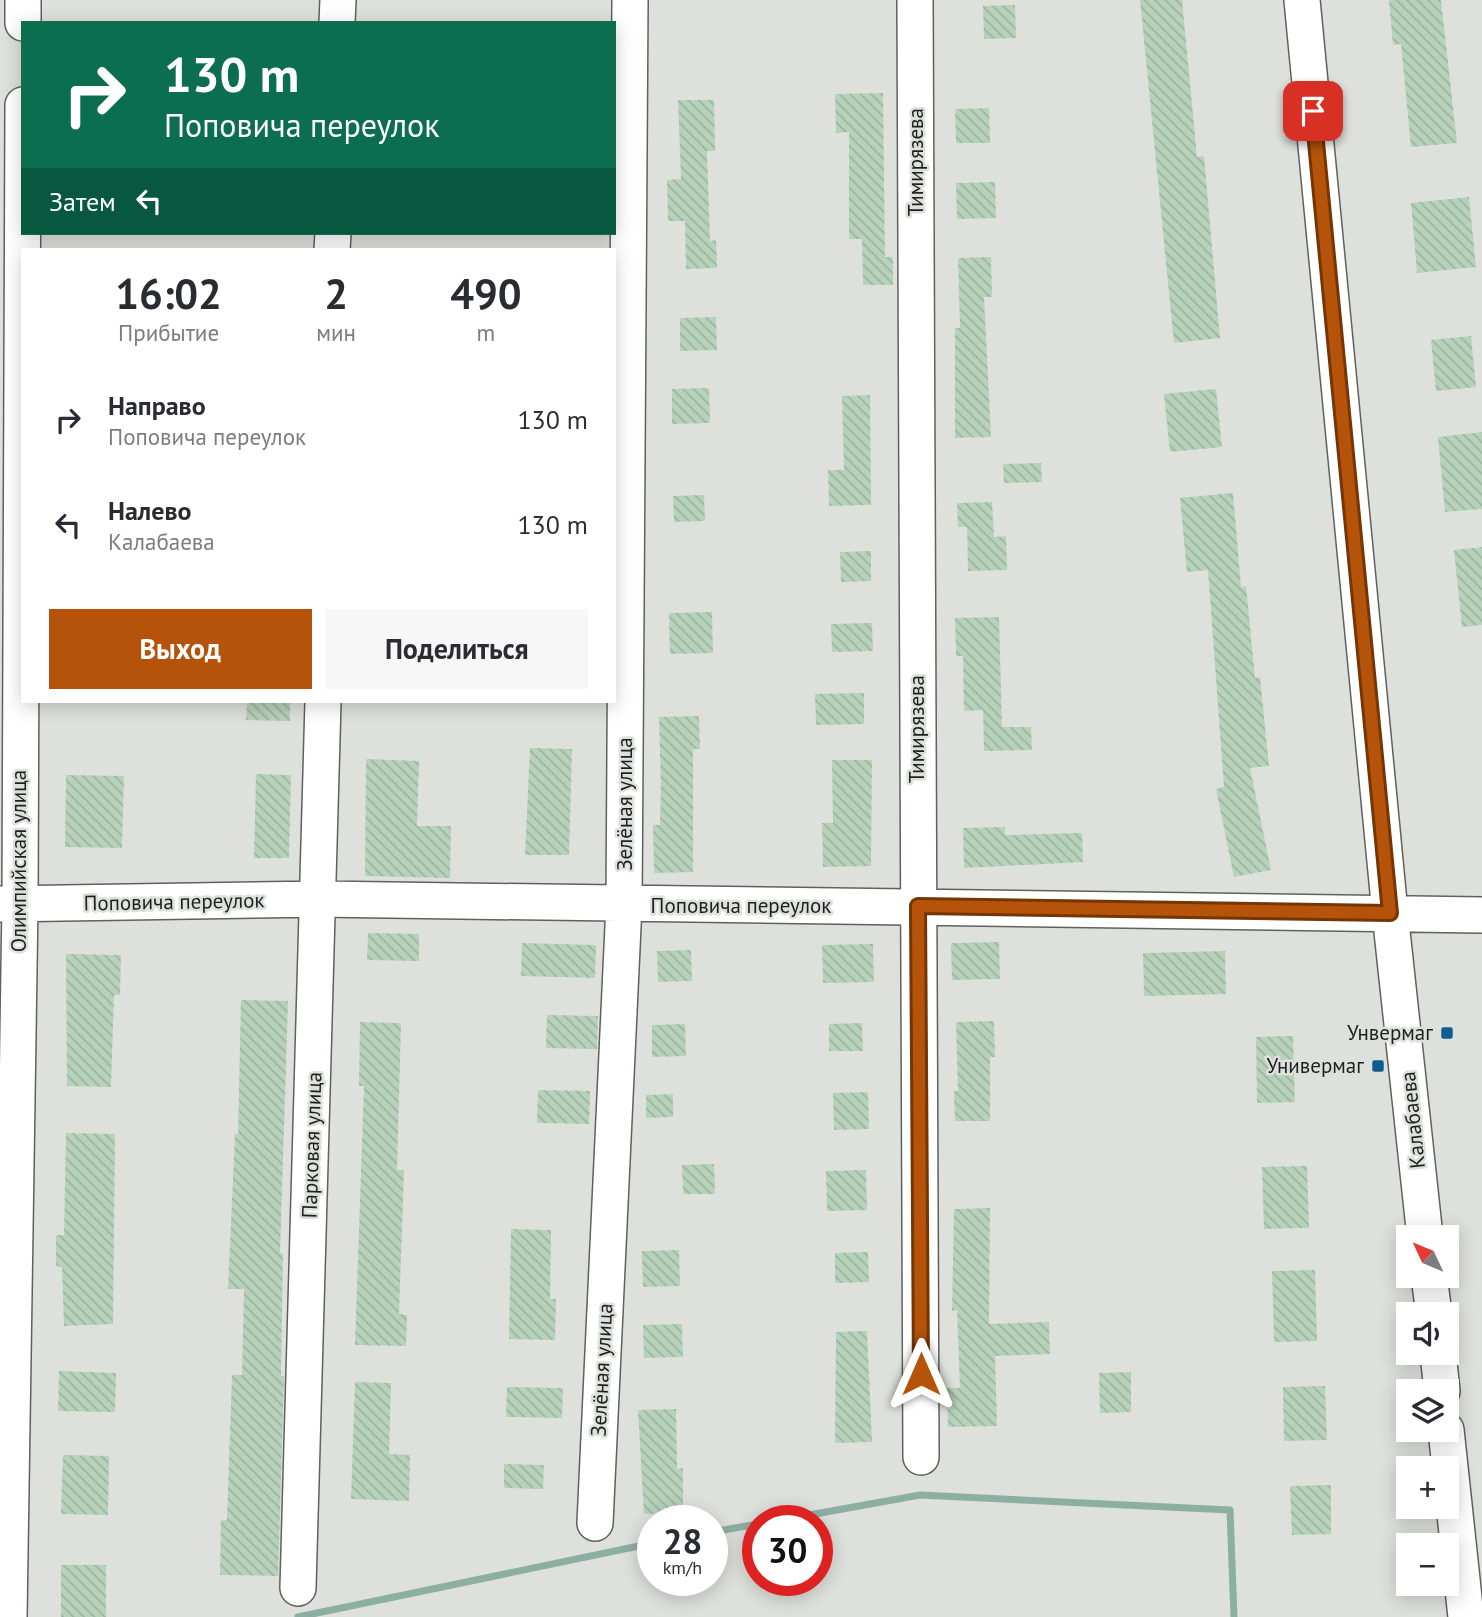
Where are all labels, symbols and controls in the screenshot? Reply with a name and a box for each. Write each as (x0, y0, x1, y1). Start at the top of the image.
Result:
text: 130 m (164, 42, 299, 106)
icon: right (49, 49, 140, 140)
pin (1283, 81, 1343, 141)
icon: arrive (1294, 92, 1332, 130)
text: Поповича переулок (164, 104, 439, 146)
street label: Тимирязева (902, 108, 929, 216)
icon: left (130, 182, 168, 220)
text: Затем (49, 185, 116, 218)
text: 16:02 (115, 266, 222, 321)
text: 2 (324, 266, 348, 321)
text: 490 (450, 266, 522, 321)
text: Прибытие (118, 318, 219, 347)
text: мин (316, 318, 356, 347)
text: m (477, 318, 495, 347)
text: Направо (108, 389, 206, 422)
icon: right (49, 401, 87, 439)
text: 130 m (517, 403, 588, 436)
text: Поповича переулок (108, 422, 306, 451)
text: Налево (108, 494, 192, 527)
icon: left (49, 506, 87, 544)
text: 130 m (517, 508, 588, 541)
text: Калабаева (108, 527, 215, 556)
button: Выход (49, 609, 312, 689)
button: Поделиться (326, 609, 588, 689)
street label: Тимирязева (903, 675, 930, 783)
street label: Зелёная улица (611, 737, 638, 871)
street label: Олимпийская улица (5, 770, 32, 952)
street label: Поповича переулок (83, 886, 265, 917)
street label: Поповича переулок (651, 892, 831, 919)
place label: Унвермаг (1347, 1019, 1433, 1046)
marker: Унвермаг (1439, 1025, 1455, 1041)
place label: Универмаг (1266, 1052, 1364, 1079)
marker: Универмаг (1370, 1058, 1386, 1074)
street label: Калабаева (1394, 1070, 1431, 1170)
street label: Парковая улица (295, 1071, 328, 1219)
north arrow (1396, 1225, 1460, 1288)
map controls (1396, 1225, 1459, 1596)
button: sound (1396, 1302, 1459, 1365)
street label: Зелёная улица (585, 1303, 618, 1437)
position arrow (884, 1337, 958, 1411)
button: layers (1396, 1379, 1459, 1442)
button: + (1396, 1456, 1459, 1519)
speed limit sign: 30 (742, 1505, 833, 1596)
text: 28 (663, 1518, 702, 1564)
button: − (1396, 1533, 1459, 1596)
text: km/h (663, 1556, 702, 1579)

